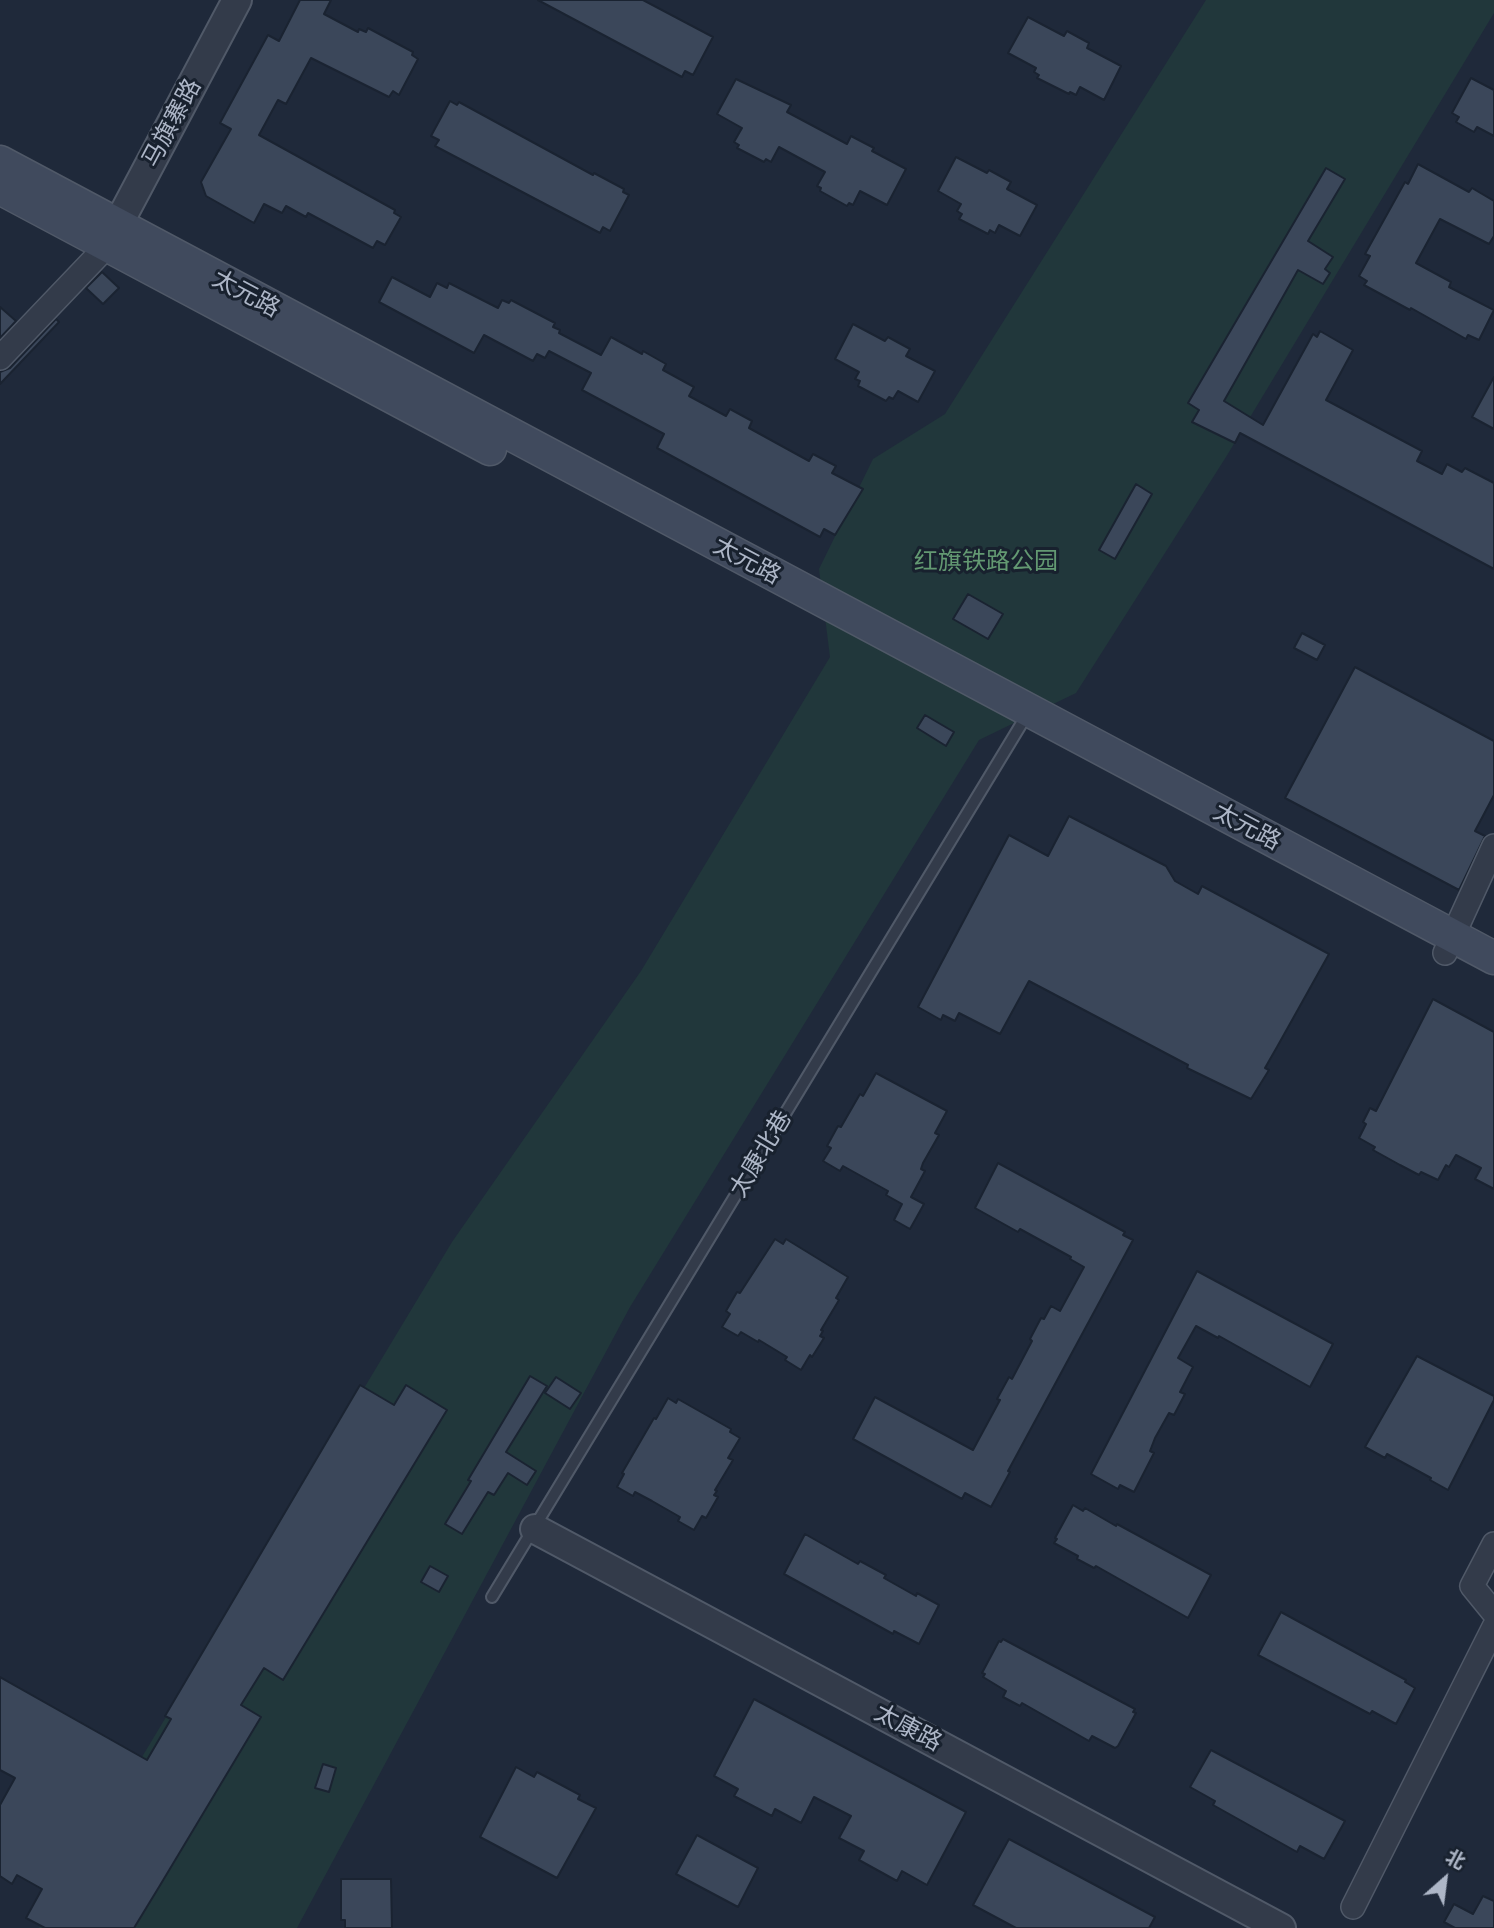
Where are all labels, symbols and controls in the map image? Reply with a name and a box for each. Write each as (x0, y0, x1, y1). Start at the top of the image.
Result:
street label: 马旗寨路 (137, 74, 207, 172)
street label: 太元路 (207, 264, 285, 324)
street label: 太元路 (708, 531, 786, 591)
park label: 红旗铁路公园 (914, 548, 1058, 576)
street label: 太元路 (1208, 797, 1286, 857)
street label: 太康北巷 (724, 1105, 798, 1203)
street label: 太康路 (869, 1698, 947, 1758)
north arrow (1410, 1844, 1480, 1914)
text: 北 (1442, 1847, 1468, 1873)

